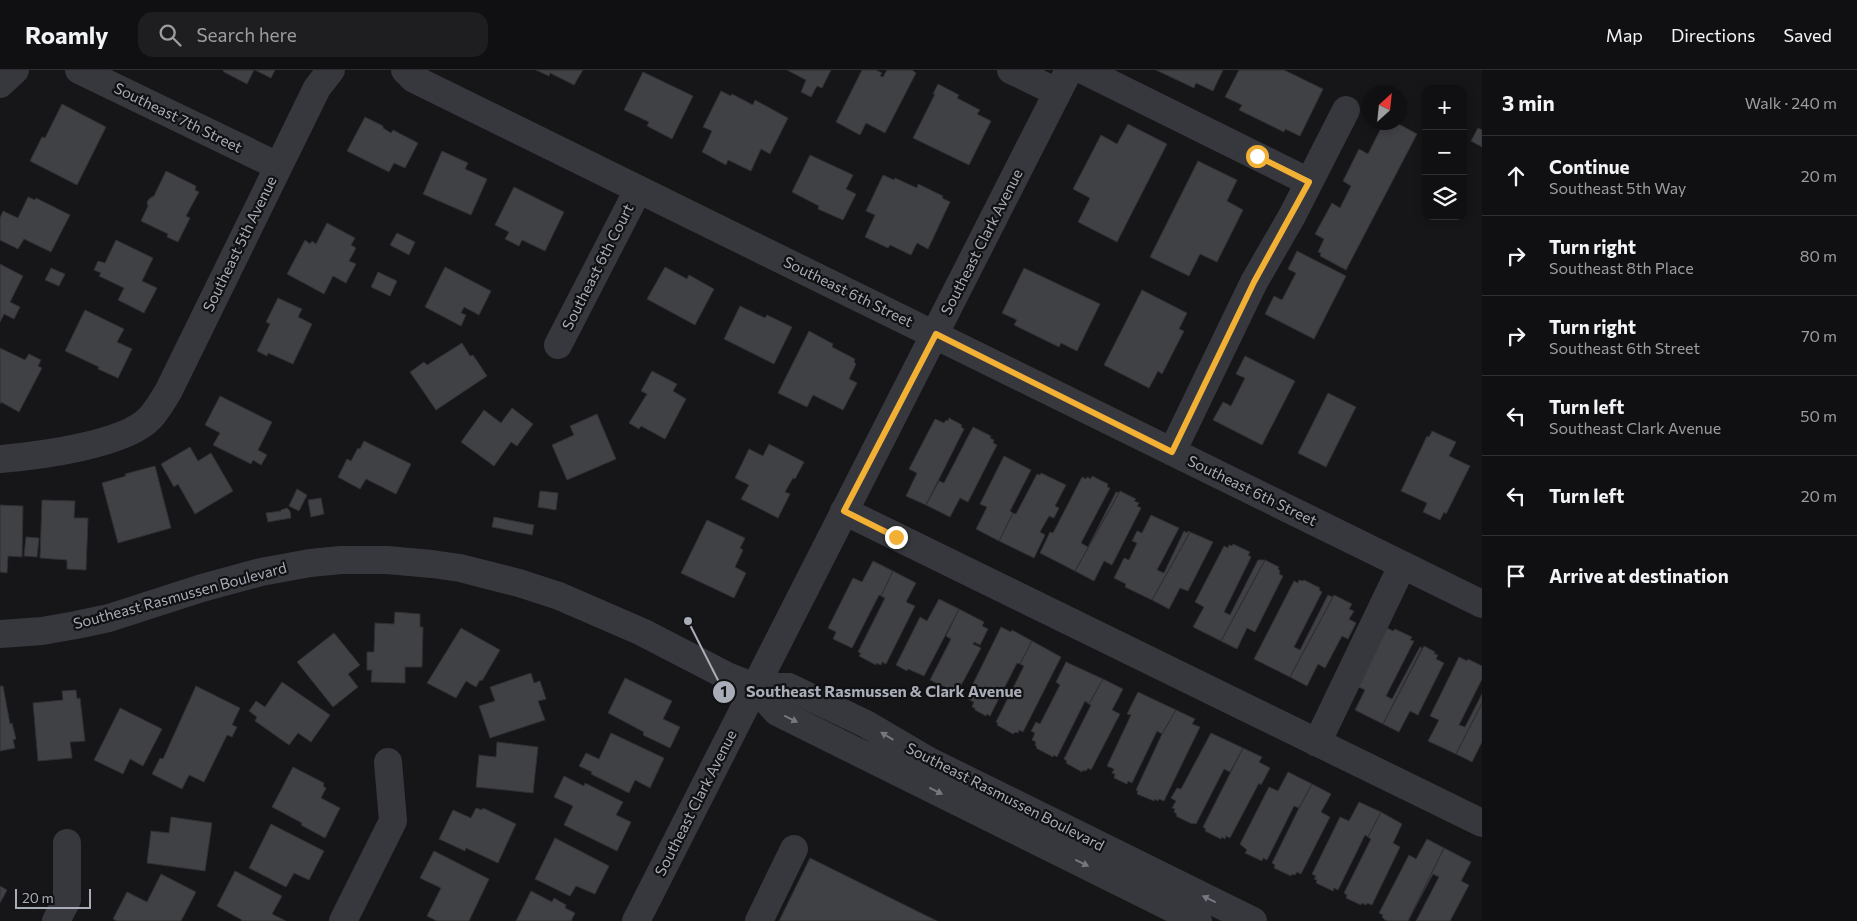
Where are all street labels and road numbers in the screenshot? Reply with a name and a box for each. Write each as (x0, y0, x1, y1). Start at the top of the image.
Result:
street label: Southeast 7th Street (111, 78, 245, 156)
street label: Southeast Clark Avenue (936, 165, 1026, 318)
street label: Southeast 5th Avenue (198, 173, 280, 314)
street label: Southeast 6th Court (558, 201, 637, 333)
street label: Southeast 6th Street (781, 252, 916, 330)
street label: Southeast 6th Street (1185, 451, 1320, 529)
street label: Southeast Rasmussen Boulevard (71, 558, 288, 632)
street label: Southeast Clark Avenue (650, 726, 740, 879)
street label: Southeast Rasmussen Boulevard (903, 738, 1108, 854)

